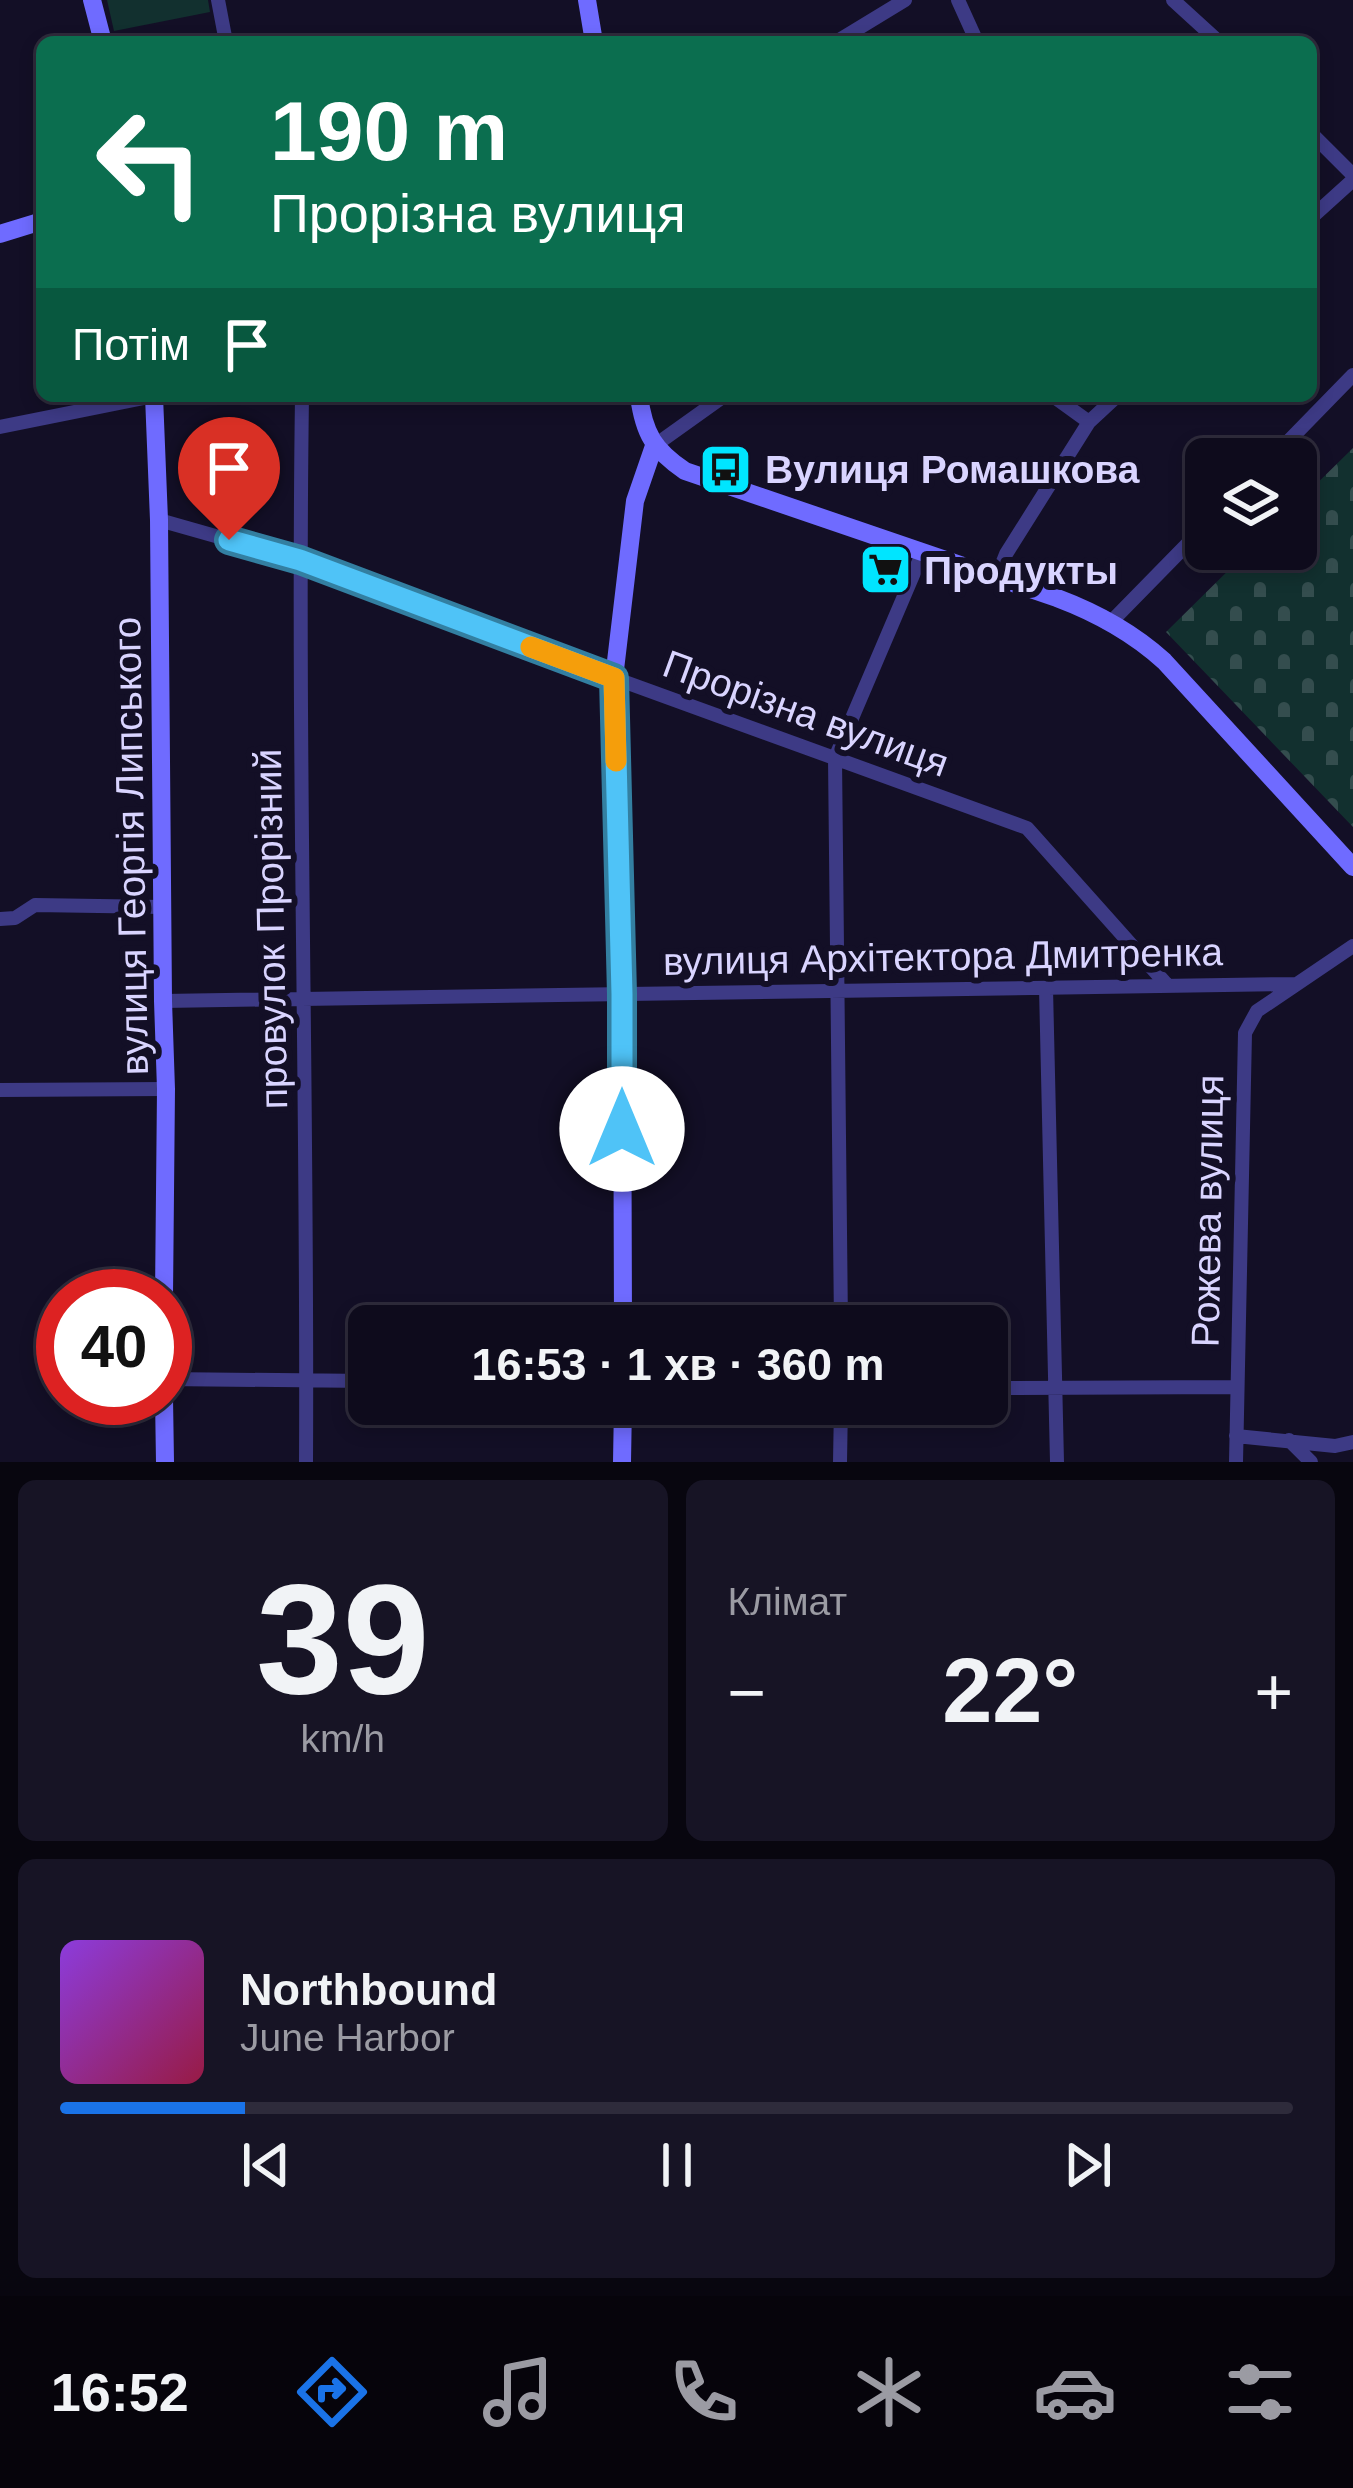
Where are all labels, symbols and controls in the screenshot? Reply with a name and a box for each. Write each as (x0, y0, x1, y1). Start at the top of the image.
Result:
icon: left (72, 84, 228, 240)
text: 190 m (270, 84, 508, 178)
text: Прорізна вулиця (270, 183, 686, 243)
icon: arrive (214, 312, 280, 378)
text: Потім (72, 319, 190, 370)
pin (178, 417, 280, 540)
icon: arrive (196, 435, 262, 501)
map controls (1185, 438, 1317, 570)
button: layers (1185, 438, 1317, 570)
bus stop icon: Вулиця Ромашкова (698, 441, 754, 497)
place label: Вулиця Ромашкова (765, 448, 1140, 491)
supermarket icon: Продукты (857, 542, 913, 598)
place label: Продукты (924, 549, 1118, 592)
street label: вулиця Георгія Липського (105, 616, 156, 1075)
street label: Прорізна вулиця (657, 642, 954, 785)
street label: провулок Прорізний (246, 748, 295, 1110)
street label: вулиця Архітектора Дмитренка (663, 930, 1224, 983)
position arrow (559, 1066, 685, 1192)
street label: Рожева вулиця (1184, 1074, 1231, 1348)
speed limit sign: 40 (36, 1269, 192, 1425)
text: 16:53 · 1 хв · 360 m (472, 1339, 884, 1390)
text: 39 (256, 1552, 430, 1726)
text: Клімат (728, 1580, 847, 1623)
text: 22° (942, 1641, 1078, 1741)
text: − (728, 1655, 766, 1729)
text: + (1254, 1655, 1293, 1729)
text: km/h (300, 1717, 385, 1760)
text: Northbound (240, 1964, 497, 2015)
text: June Harbor (240, 2016, 455, 2059)
icon: previous (233, 2132, 299, 2198)
icon: pause (644, 2132, 710, 2198)
icon: next (1055, 2132, 1121, 2198)
icon: directions (290, 2350, 374, 2434)
icon: music (476, 2350, 560, 2434)
icon: phone (662, 2350, 746, 2434)
icon: climate (847, 2350, 931, 2434)
icon: car (1033, 2350, 1117, 2434)
icon: filters (1218, 2350, 1302, 2434)
text: 16:52 (51, 2362, 189, 2422)

